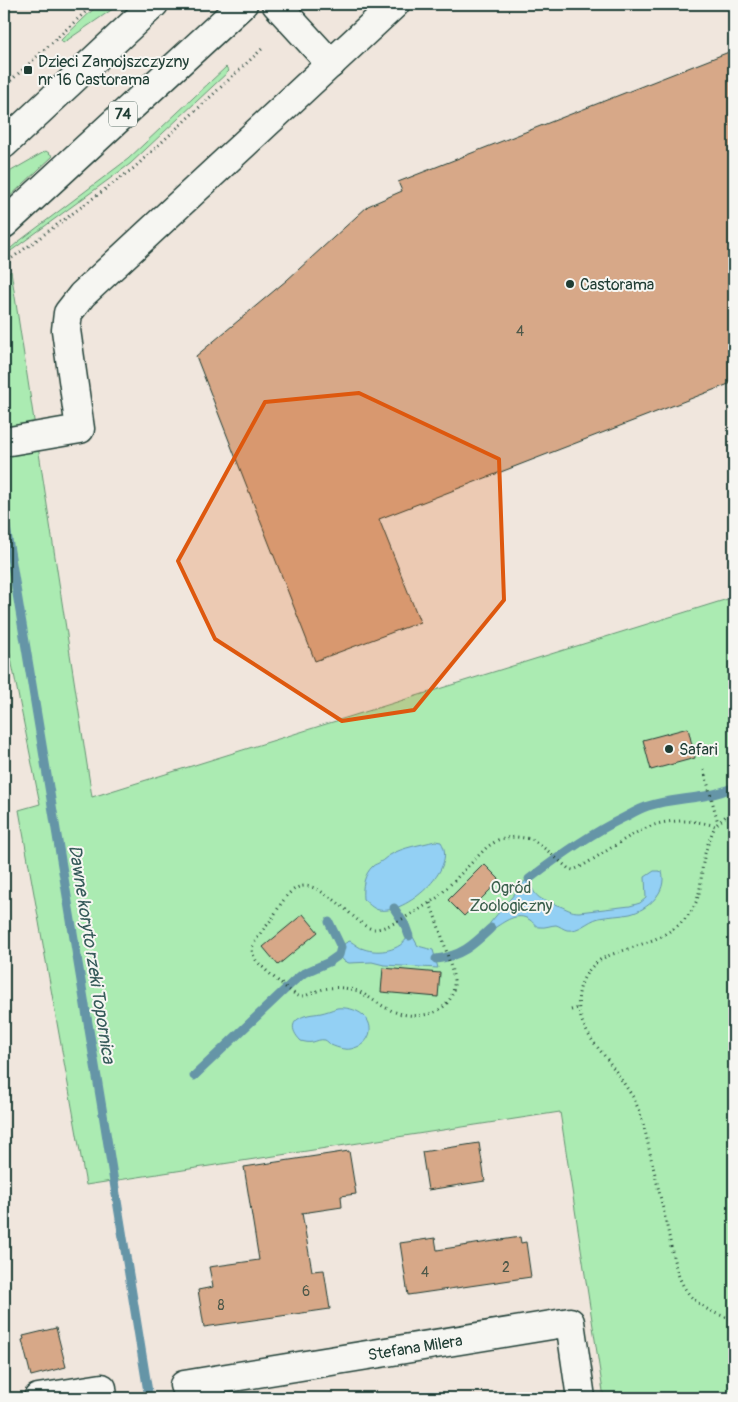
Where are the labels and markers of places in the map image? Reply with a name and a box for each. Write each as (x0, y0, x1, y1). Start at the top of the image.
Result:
place label: Dzieci Zamojszczyzny nr 16 Castorama (38, 52, 189, 90)
marker: Dzieci Zamojszczyzny nr 16 Castorama (22, 64, 34, 76)
place label: Castorama (580, 275, 654, 295)
marker: Castorama (564, 278, 576, 290)
place label: Safari (679, 740, 718, 760)
marker: Safari (663, 743, 675, 755)

